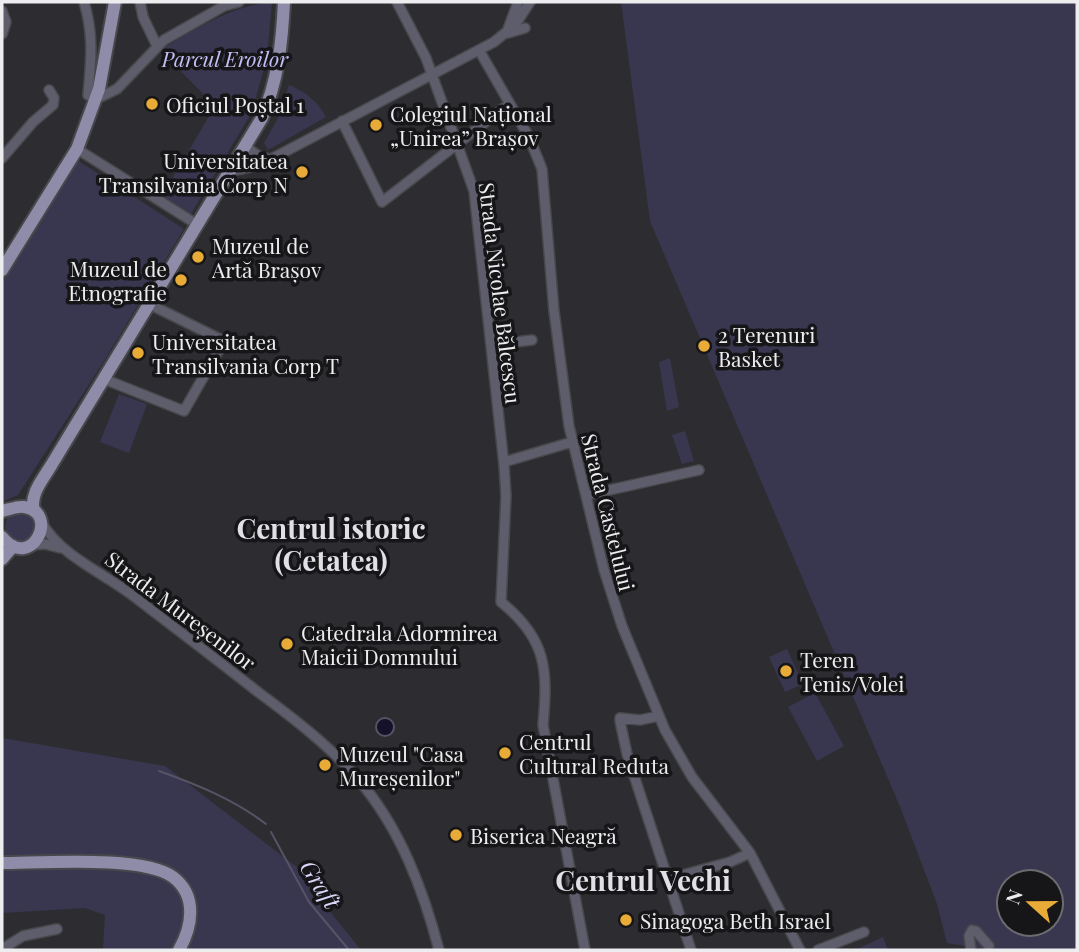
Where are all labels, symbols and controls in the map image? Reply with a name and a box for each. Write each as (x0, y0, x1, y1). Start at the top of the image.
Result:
park label: Parcul Eroilor (161, 44, 289, 72)
place label: Oficiul Poștal 1 (166, 90, 304, 119)
marker: Oficiul Poștal 1 (144, 96, 160, 112)
place label: Colegiul Național „Unirea” Brașov (390, 99, 552, 152)
marker: Colegiul Național „Unirea” Brașov (368, 117, 384, 133)
place label: Universitatea Transilvania Corp N (99, 146, 289, 198)
marker: Universitatea Transilvania Corp N (294, 164, 310, 180)
street label: Strada Nicolae Bălcescu (474, 181, 528, 405)
place label: Muzeul de Artă Brașov (211, 231, 322, 284)
marker: Muzeul de Artă Brașov (190, 249, 206, 265)
place label: Muzeul de Etnografie (68, 254, 167, 306)
marker: Muzeul de Etnografie (173, 272, 189, 288)
place label: 2 Terenuri Basket (718, 320, 815, 372)
place label: Universitatea Transilvania Corp T (152, 327, 339, 379)
marker: 2 Terenuri Basket (696, 338, 712, 354)
marker: Universitatea Transilvania Corp T (130, 345, 146, 361)
street label: Strada Castelului (576, 430, 642, 594)
district label: Centrul istoric (Cetatea) (236, 509, 426, 578)
street label: Strada Mureșenilor (100, 544, 262, 677)
place label: Catedrala Adormirea Maicii Domnului (301, 618, 498, 670)
marker: Catedrala Adormirea Maicii Domnului (279, 636, 295, 652)
place label: Teren Tenis/Volei (800, 645, 905, 697)
marker: Teren Tenis/Volei (778, 663, 794, 679)
place label: Centrul Cultural Reduta (519, 727, 669, 779)
place label: Muzeul "Casa Mureșenilor" (339, 739, 465, 792)
marker: Centrul Cultural Reduta (497, 745, 513, 761)
marker: Muzeul "Casa Mureșenilor" (317, 757, 333, 773)
place label: Biserica Neagră (470, 821, 617, 849)
marker: Biserica Neagră (448, 827, 464, 843)
water label: Graft (294, 853, 349, 916)
district label: Centrul Vechi (555, 861, 731, 898)
north arrow (995, 868, 1065, 938)
text: N (999, 885, 1028, 908)
place label: Sinagoga Beth Israel (640, 906, 831, 934)
marker: Sinagoga Beth Israel (618, 912, 634, 928)

